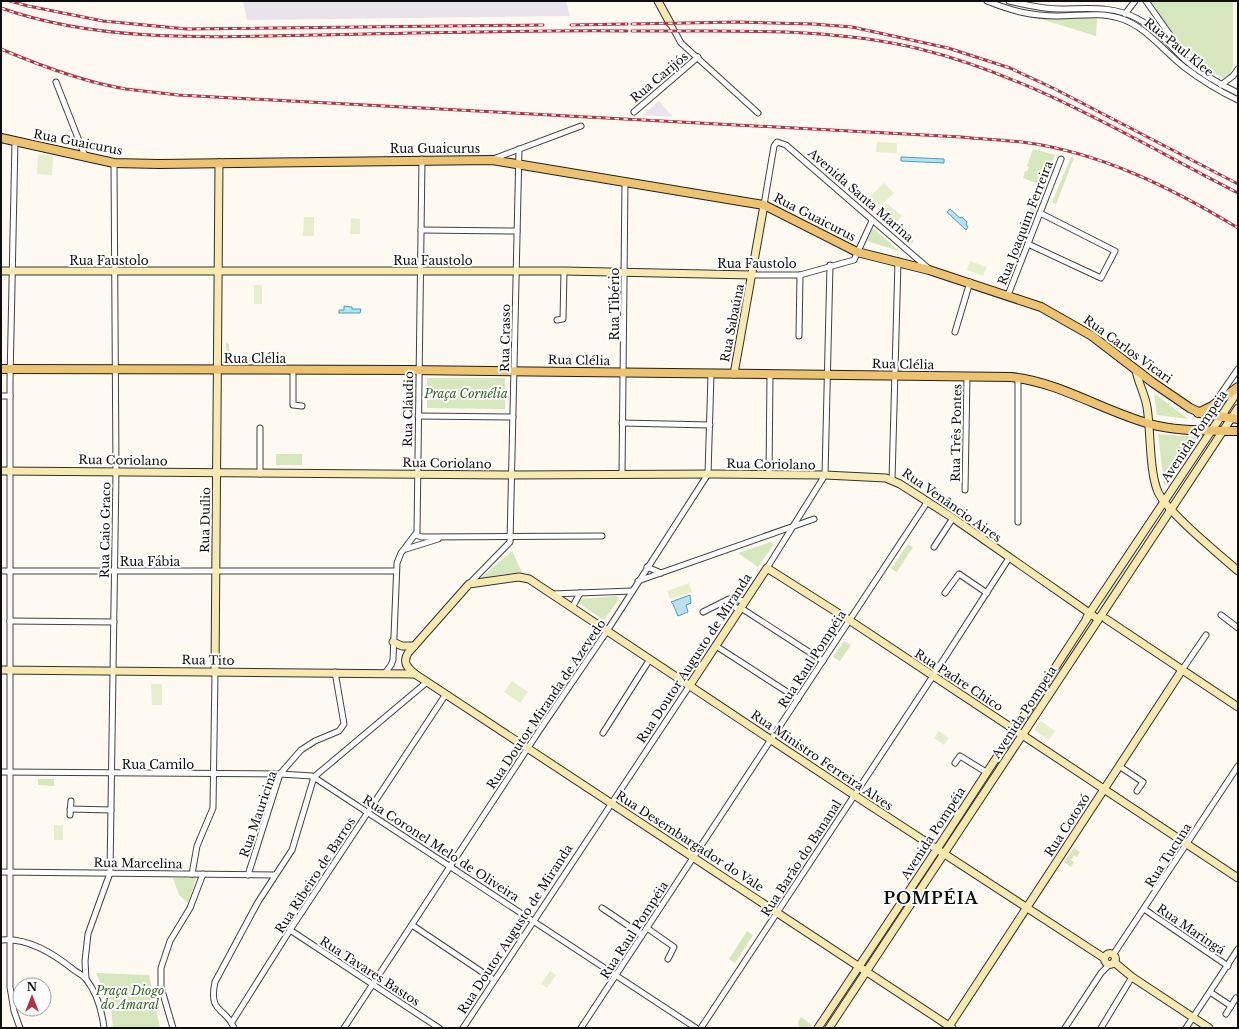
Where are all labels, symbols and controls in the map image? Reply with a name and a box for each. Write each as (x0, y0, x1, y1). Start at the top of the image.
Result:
street label: Rua Paul Klee (1141, 15, 1217, 80)
street label: Rua Carijós (627, 49, 691, 105)
street label: Rua Guaicurus (32, 126, 124, 158)
street label: Rua Guaicurus (390, 141, 480, 156)
street label: Avenida Santa Marina (805, 145, 917, 245)
street label: Rua Joaquim Ferreira (994, 159, 1056, 287)
street label: Rua Guaicurus (771, 190, 859, 244)
street label: Rua Faustolo (69, 253, 149, 268)
street label: Rua Faustolo (393, 253, 473, 268)
street label: Rua Faustolo (717, 256, 797, 271)
street label: Rua Tibério (607, 267, 622, 340)
street label: Rua Sabaúna (717, 282, 747, 363)
street label: Rua Crasso (497, 304, 513, 372)
street label: Rua Carlos Vicari (1081, 312, 1175, 386)
street label: Rua Clélia (224, 351, 287, 366)
street label: Rua Clélia (548, 352, 611, 368)
street label: Rua Clélia (872, 356, 935, 372)
street label: Rua Cláudio (400, 371, 416, 447)
street label: Rua Três Pontes (948, 384, 964, 482)
park label: Praça Cornélia (423, 386, 508, 401)
street label: Avenida Pompeia (1157, 387, 1230, 486)
street label: Rua Coriolano (78, 452, 168, 468)
street label: Rua Coriolano (402, 455, 492, 471)
street label: Rua Coriolano (726, 456, 816, 472)
street label: Rua Venâncio Aires (899, 465, 1005, 545)
street label: Rua Caio Graco (97, 482, 113, 578)
street label: Rua Duílio (197, 487, 213, 553)
street label: Rua Fábia (120, 554, 180, 569)
street label: Rua Doutor Augusto de Miranda (633, 570, 755, 746)
street label: Rua Raul Pompéia (775, 607, 849, 711)
street label: Rua Doutor Miranda de Azevedo (483, 616, 609, 792)
street label: Rua Padre Chico (912, 646, 1006, 714)
street label: Rua Tito (181, 652, 235, 668)
street label: Avenida Pompeia (988, 663, 1060, 762)
street label: Rua Ministro Ferreira Alves (748, 707, 896, 813)
street label: Rua Camilo (122, 757, 194, 772)
street label: Rua Mauricina (236, 768, 280, 859)
street label: Avenida Pompéia (897, 784, 969, 883)
street label: Rua Desembargador do Vale (613, 787, 767, 895)
street label: Rua Cotoxó (1041, 791, 1093, 859)
street label: Rua Coronel Melo de Oliveira (360, 792, 522, 904)
street label: Rua Barão do Bananal (758, 797, 844, 919)
street label: Rua Ribeiro de Barros (272, 814, 358, 936)
street label: Rua Tucuna (1142, 820, 1194, 890)
street label: Rua Doutor Augusto de Miranda (454, 841, 576, 1017)
street label: Rua Marcelina (93, 855, 183, 871)
street label: Rua Raul Pompéia (597, 878, 671, 982)
district label: POMPÉIA (883, 888, 979, 908)
street label: Rua Maringá (1154, 901, 1228, 958)
street label: Rua Tavares Bastos (317, 933, 423, 1009)
north arrow (12, 977, 52, 1017)
text: N (27, 980, 38, 994)
park label: Praça Diogo do Amaral (95, 983, 164, 1012)

